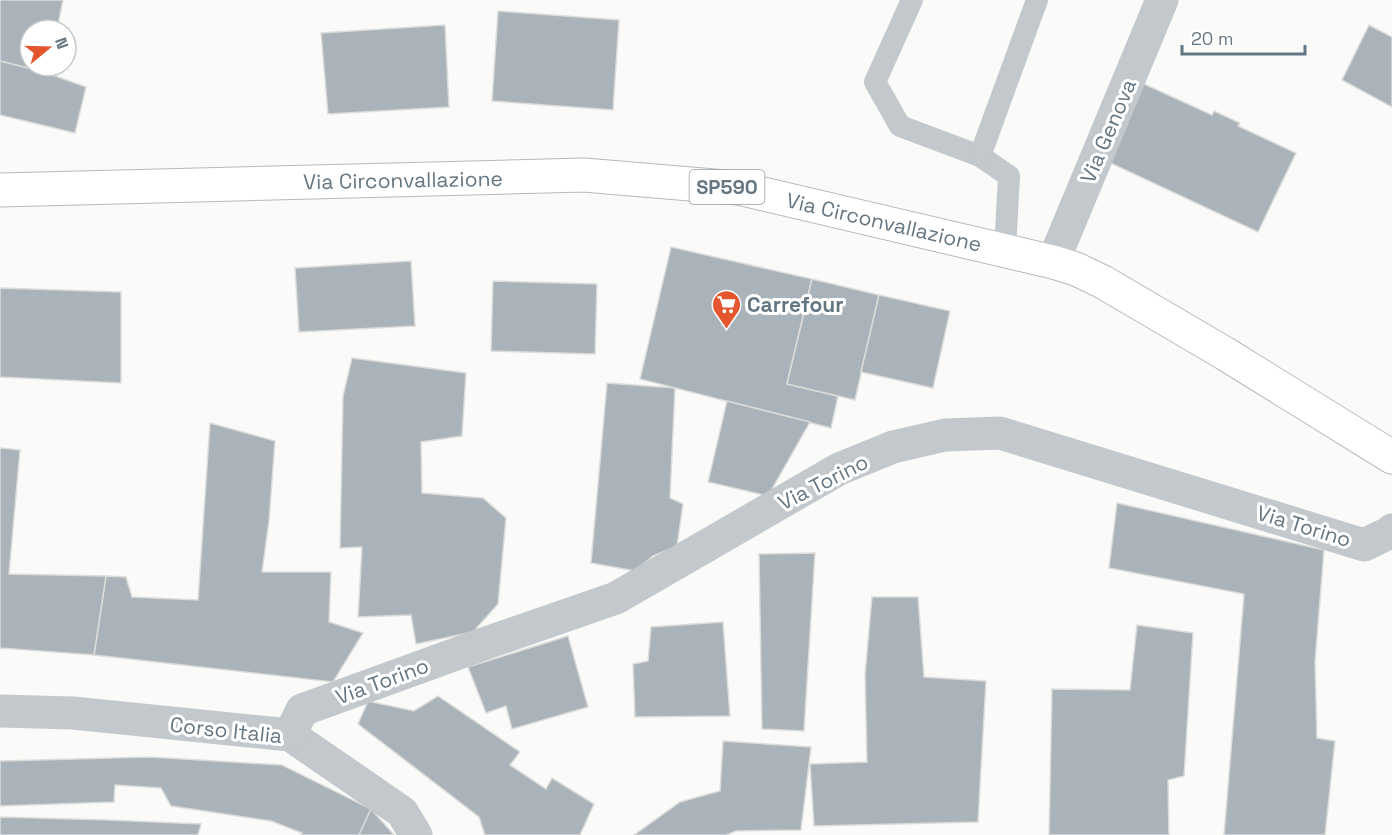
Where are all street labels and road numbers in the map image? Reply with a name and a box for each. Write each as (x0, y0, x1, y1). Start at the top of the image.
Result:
street label: Via Genova (1074, 75, 1142, 187)
street label: Via Circonvallazione (303, 165, 503, 195)
road number: SP590 (690, 170, 764, 204)
street label: Via Circonvallazione (784, 186, 984, 258)
street label: Via Torino (774, 448, 872, 516)
street label: Via Torino (1254, 499, 1354, 553)
street label: Via Torino (332, 652, 432, 710)
street label: Corso Italia (169, 711, 283, 749)

